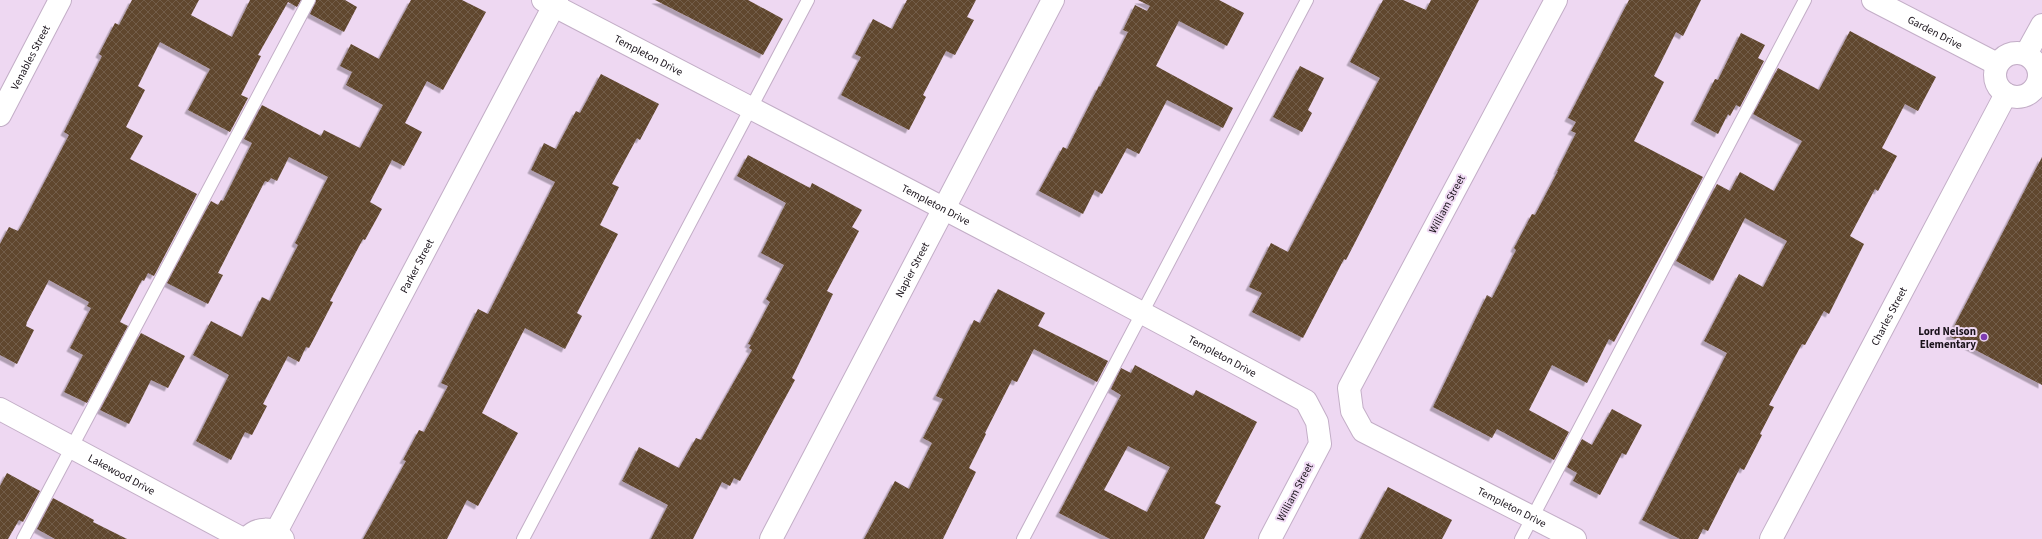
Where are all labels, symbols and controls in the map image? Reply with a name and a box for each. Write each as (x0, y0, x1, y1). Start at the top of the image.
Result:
street label: Garden Drive (1905, 12, 1966, 53)
street label: Venables Street (7, 22, 53, 92)
street label: Templeton Drive (612, 31, 686, 79)
street label: William Street (1425, 172, 1469, 236)
street label: Templeton Drive (899, 180, 974, 229)
street label: Parker Street (396, 236, 437, 296)
street label: Napier Street (891, 239, 933, 300)
street label: Charles Street (1867, 284, 1910, 348)
place label: Lord Nelson Elementary (1918, 324, 1976, 352)
street label: Templeton Drive (1186, 331, 1260, 381)
marker: Lord Nelson Elementary (1979, 332, 1989, 342)
street label: Lakewood Drive (86, 450, 158, 498)
street label: William Street (1273, 460, 1317, 524)
street label: Templeton Drive (1475, 483, 1550, 531)

